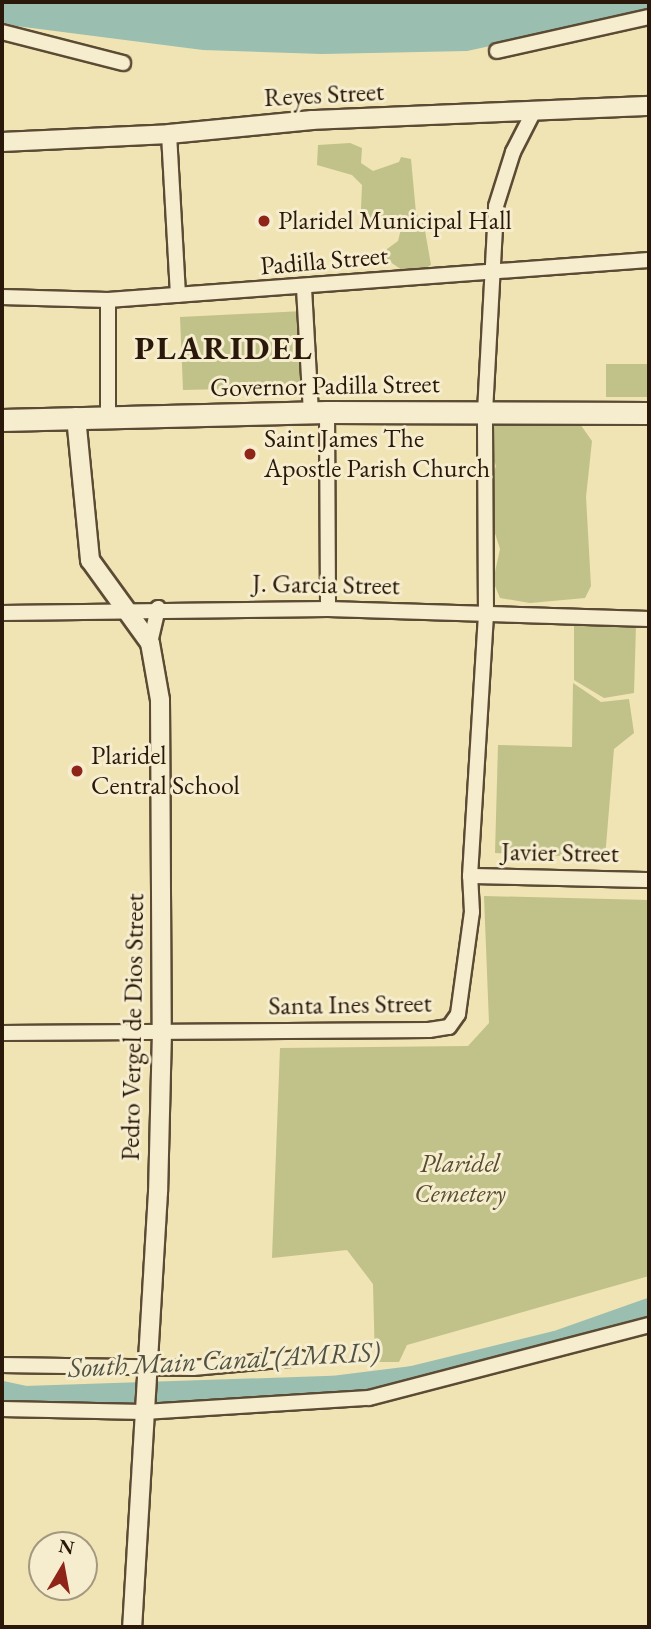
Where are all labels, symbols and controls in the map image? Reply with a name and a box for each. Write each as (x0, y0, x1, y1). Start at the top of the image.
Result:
street label: Reyes Street (263, 76, 385, 114)
place label: Plaridel Municipal Hall (278, 205, 512, 237)
marker: Plaridel Municipal Hall (256, 213, 272, 229)
street label: Padilla Street (259, 240, 389, 282)
district label: PLARIDEL (135, 328, 313, 368)
street label: Governor Padilla Street (210, 368, 440, 404)
place label: Saint James The Apostle Parish Church (264, 423, 490, 485)
marker: Saint James The Apostle Parish Church (242, 446, 258, 462)
street label: J. Garcia Street (252, 568, 400, 602)
place label: Plaridel Central School (91, 740, 240, 802)
marker: Plaridel Central School (69, 763, 85, 779)
street label: Javier Street (501, 836, 619, 870)
street label: Pedro Vergel de Dios Street (115, 893, 151, 1161)
street label: Santa Ines Street (268, 988, 432, 1022)
park label: Plaridel Cemetery (414, 1148, 506, 1210)
water label: South Main Canal (AMRIS) (67, 1334, 381, 1384)
north arrow (28, 1531, 98, 1601)
text: N (57, 1533, 76, 1560)

